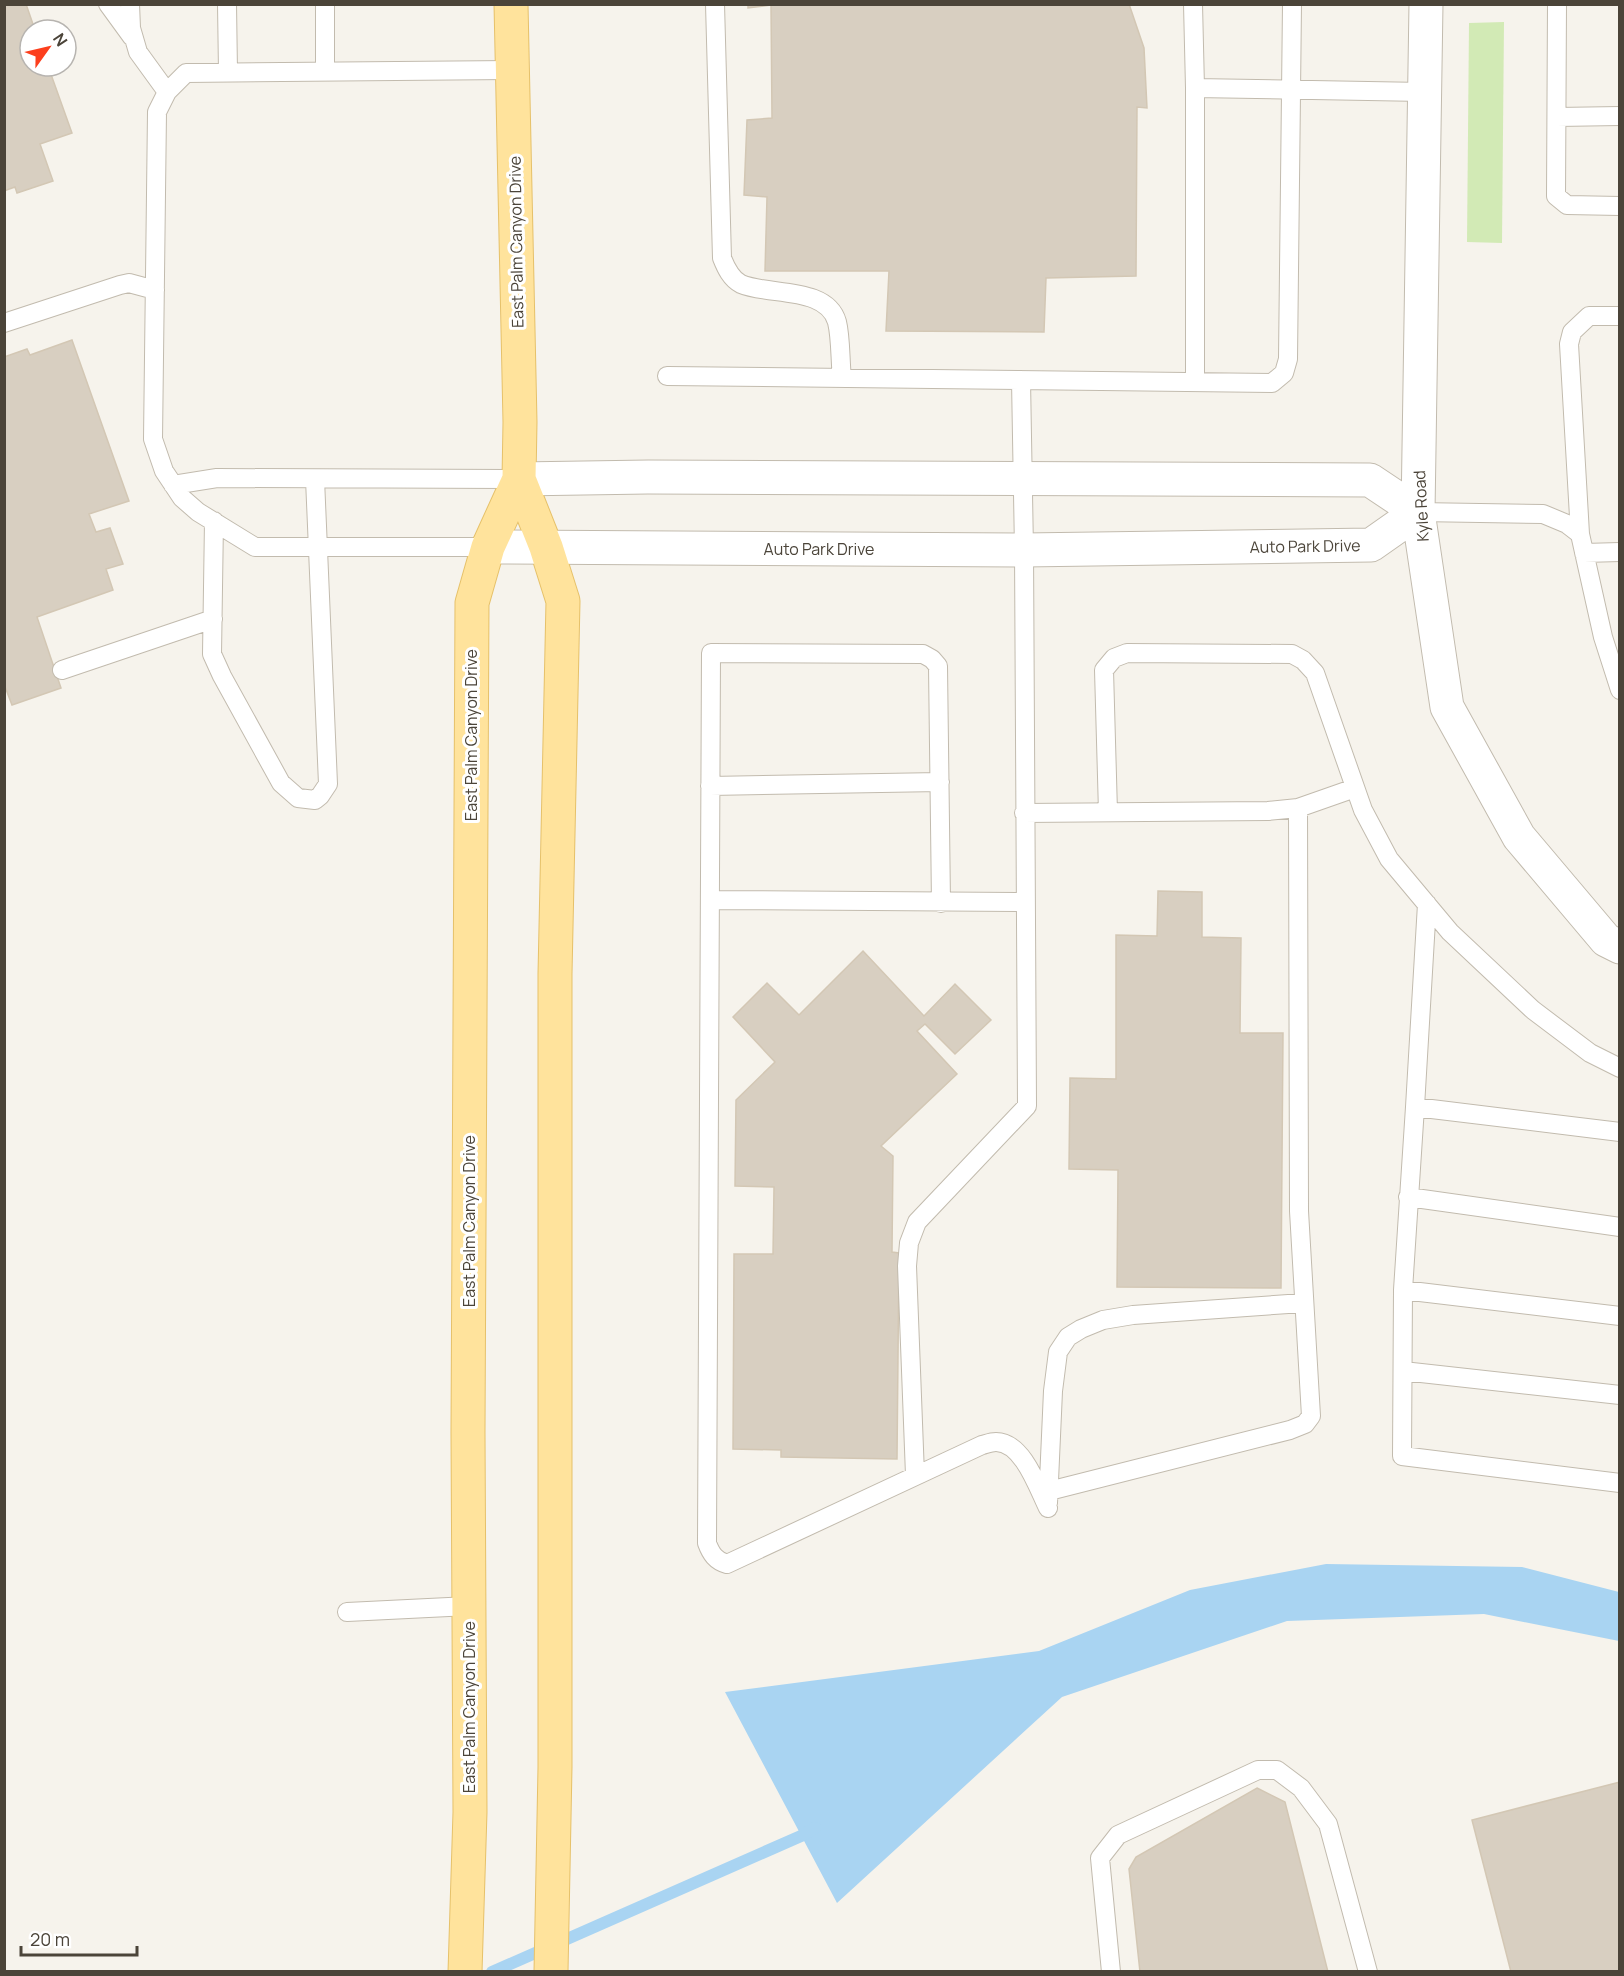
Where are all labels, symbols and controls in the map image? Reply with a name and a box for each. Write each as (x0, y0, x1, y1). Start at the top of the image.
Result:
north arrow (18, 18, 78, 78)
text: N (48, 29, 73, 51)
street label: East Palm Canyon Drive (504, 156, 528, 328)
street label: Kyle Road (1408, 470, 1434, 542)
street label: Auto Park Drive (1249, 534, 1361, 558)
street label: Auto Park Drive (764, 538, 874, 560)
street label: East Palm Canyon Drive (460, 649, 482, 821)
street label: East Palm Canyon Drive (458, 1135, 480, 1307)
street label: East Palm Canyon Drive (458, 1621, 480, 1793)
scale bar (21, 1919, 136, 1957)
text: 20 m (30, 1927, 70, 1951)

